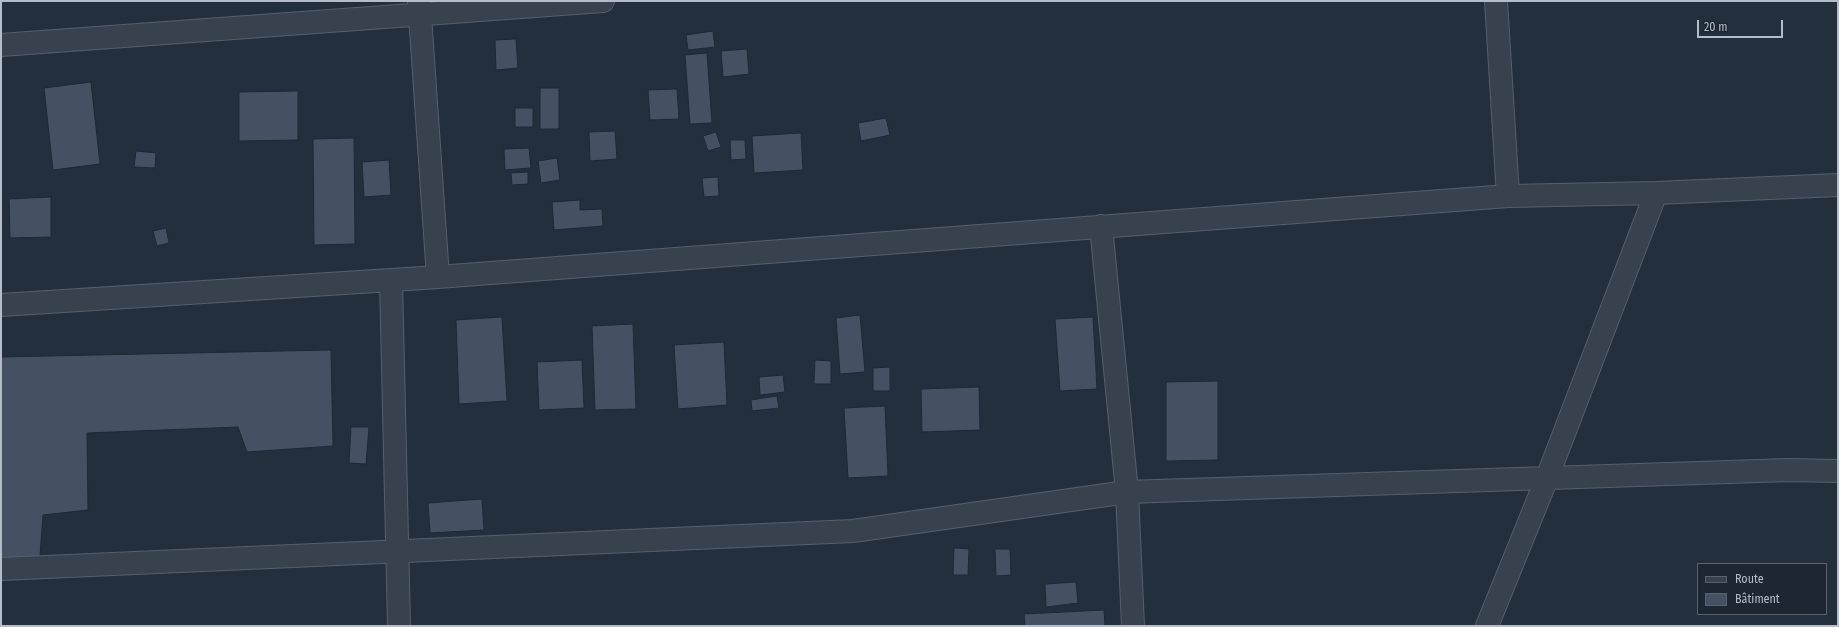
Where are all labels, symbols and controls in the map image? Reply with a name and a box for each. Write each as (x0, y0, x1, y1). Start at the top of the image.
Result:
scale bar (1699, 12, 1785, 38)
text: 20 m (1704, 20, 1728, 34)
legend (1697, 563, 1827, 615)
text: Route (1735, 572, 1764, 586)
text: Bâtiment (1735, 592, 1780, 606)

